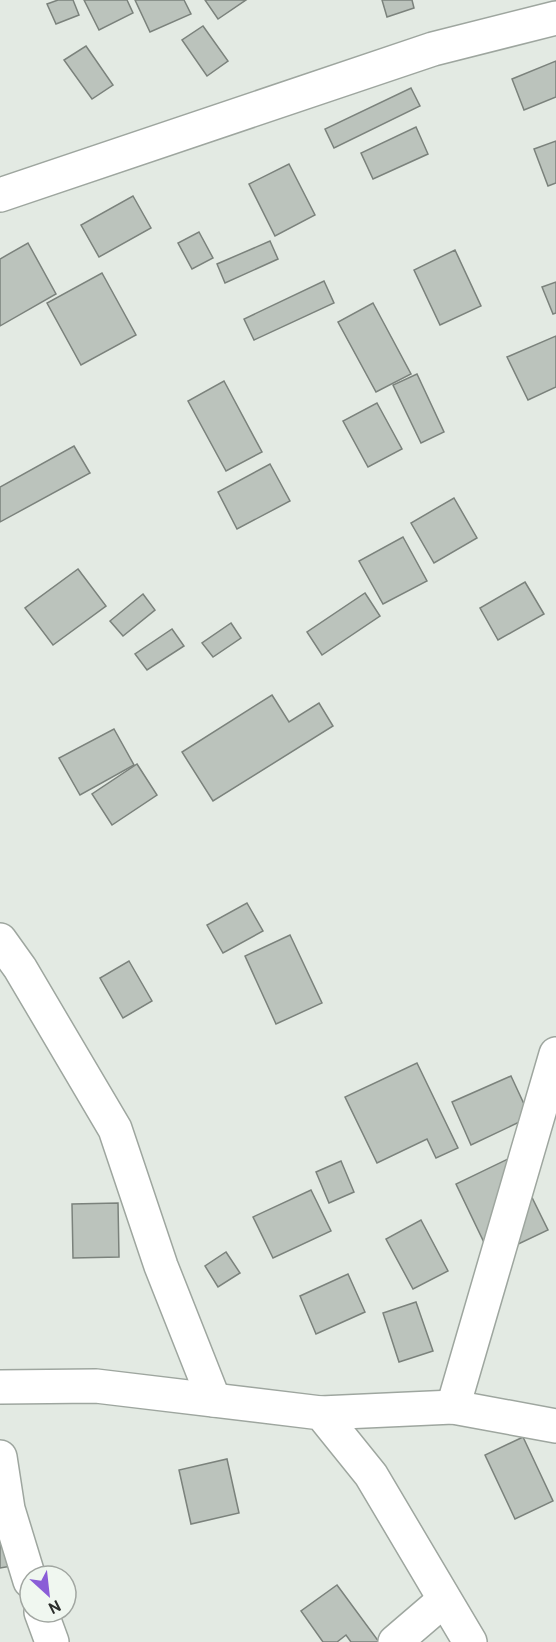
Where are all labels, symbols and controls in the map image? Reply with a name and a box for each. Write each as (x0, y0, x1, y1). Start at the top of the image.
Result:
north arrow (18, 1564, 78, 1624)
text: N (44, 1594, 64, 1617)

